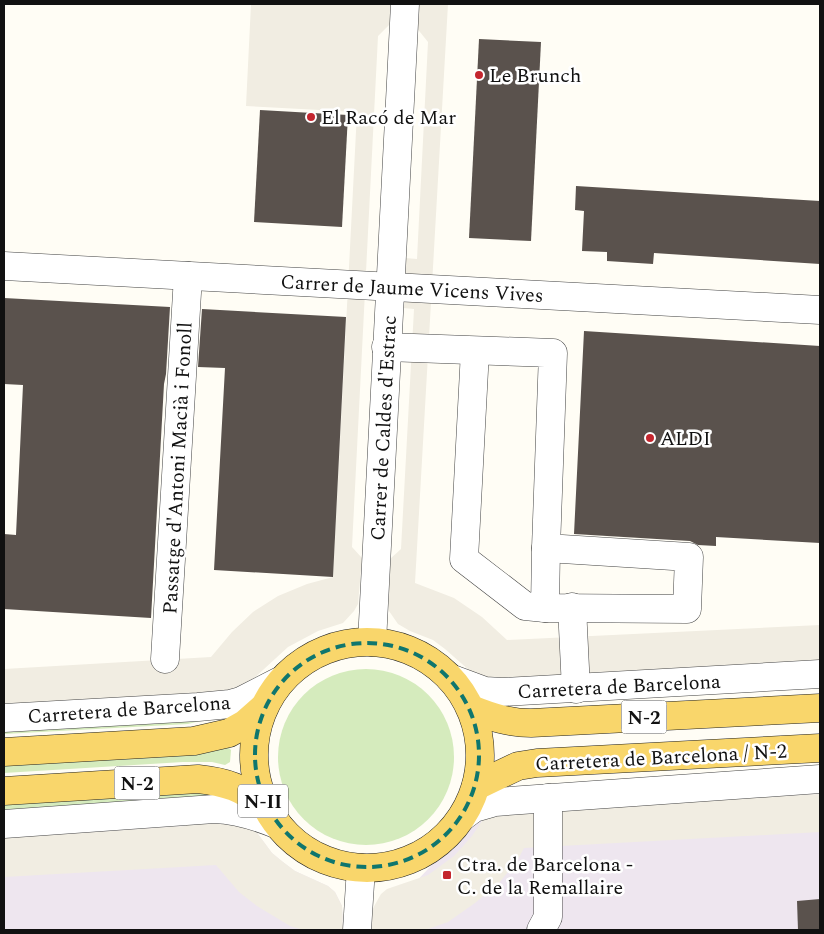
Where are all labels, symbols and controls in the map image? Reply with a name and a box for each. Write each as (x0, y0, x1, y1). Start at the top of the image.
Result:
place label: Le Brunch (489, 61, 582, 91)
marker: Le Brunch (473, 69, 485, 81)
place label: El Racó de Mar (321, 103, 456, 133)
marker: El Racó de Mar (305, 111, 317, 123)
street label: Carrer de Jaume Vicens Vives (280, 267, 544, 311)
street label: Carrer de Caldes d'Estrac (363, 315, 405, 542)
street label: Passatge d'Antoni Macià i Fonoll (155, 321, 201, 615)
place label: ALDI (660, 424, 711, 454)
marker: ALDI (644, 432, 656, 444)
street label: Carretera de Barcelona (517, 667, 722, 707)
street label: Carretera de Barcelona (26, 688, 232, 732)
road number: N-2 (622, 700, 666, 734)
street label: Carretera de Barcelona / N-2 (534, 736, 788, 780)
road number: N-2 (114, 766, 160, 800)
road number: N-II (238, 784, 288, 818)
place label: Ctra. de Barcelona - C. de la Remallaire (457, 850, 633, 903)
marker: Ctra. de Barcelona - C. de la Remallaire (441, 869, 453, 881)

